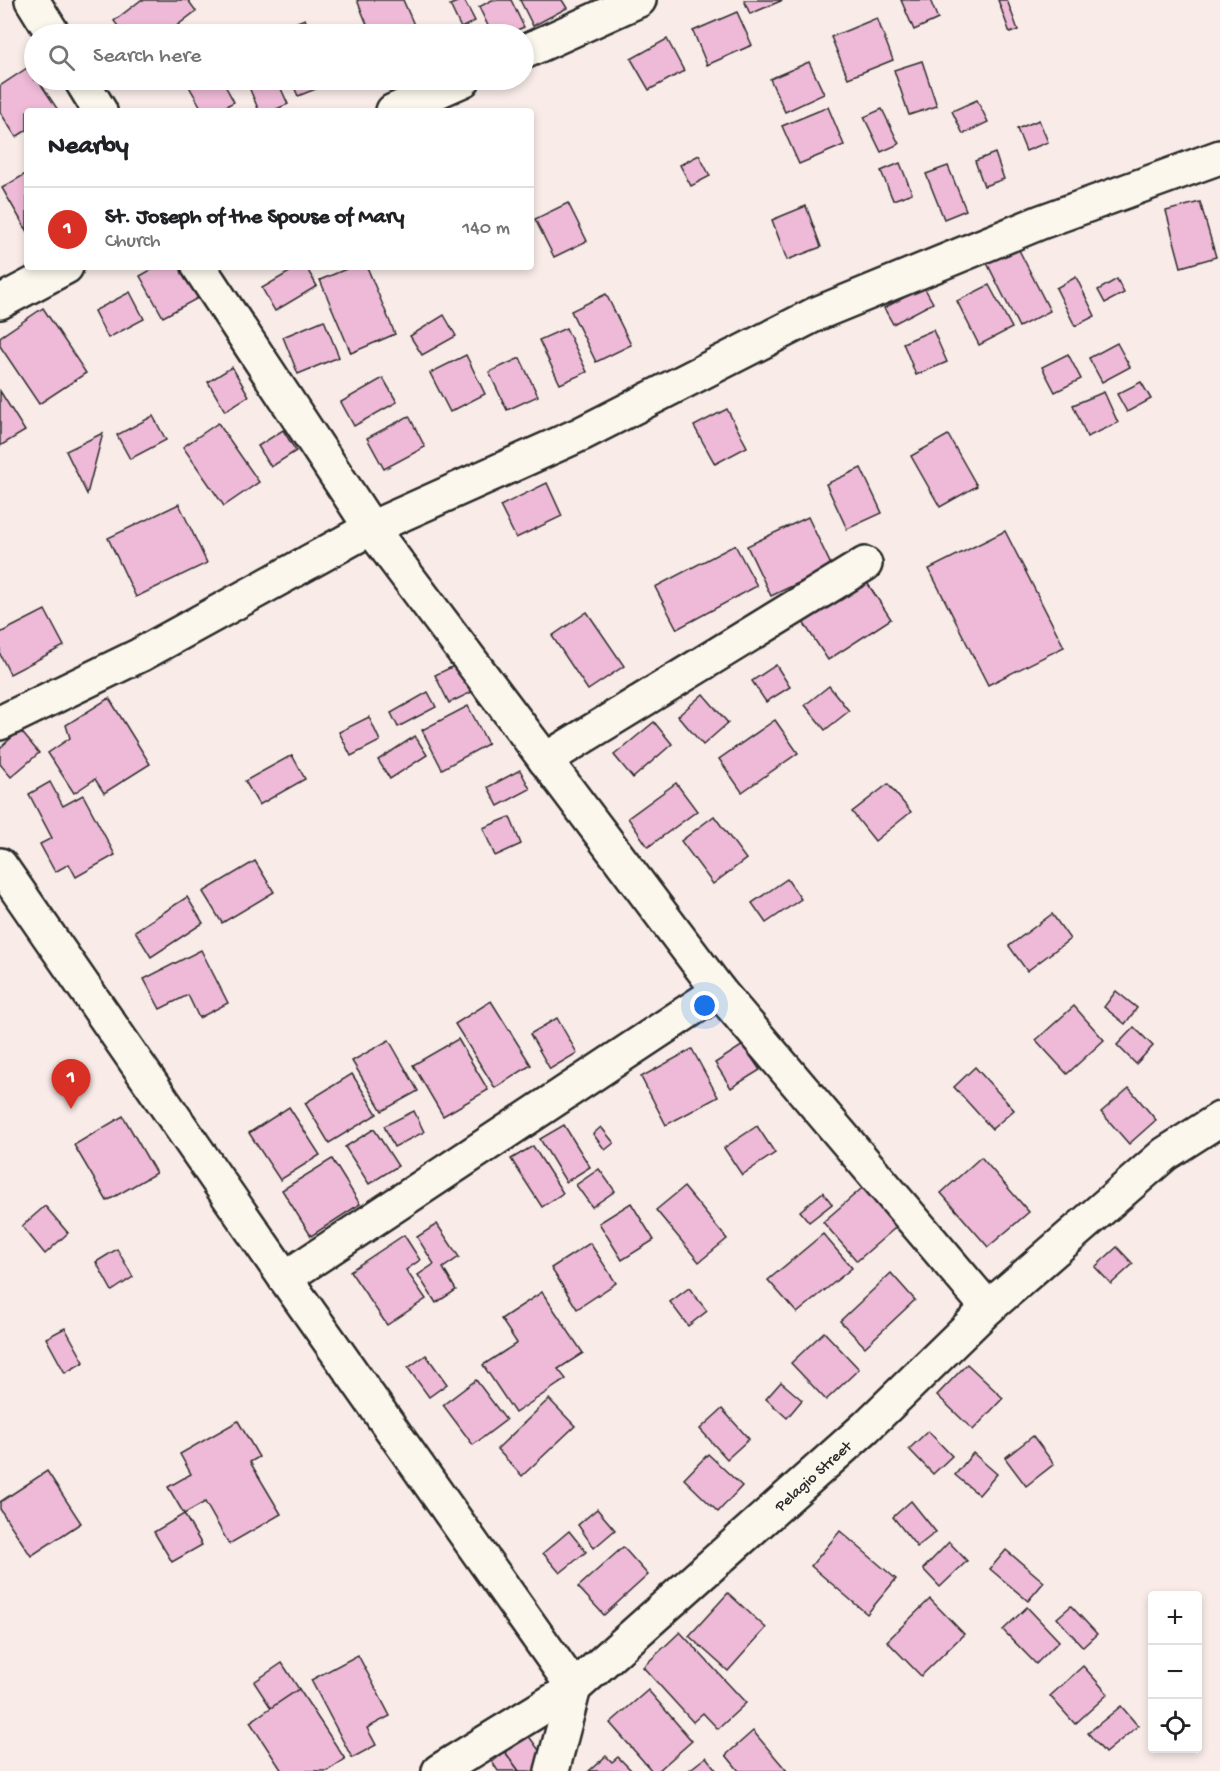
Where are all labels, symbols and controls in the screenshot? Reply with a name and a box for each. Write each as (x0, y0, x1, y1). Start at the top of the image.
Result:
search box (24, 24, 534, 90)
icon: search (45, 41, 78, 74)
text: Search here (93, 44, 201, 70)
text: Nearby (48, 132, 129, 163)
text: St. Joseph of the Spouse of Mary (105, 205, 404, 231)
text: 1 (63, 218, 72, 241)
text: 140 m (462, 218, 510, 241)
text: Church (105, 231, 161, 254)
your location (690, 991, 719, 1020)
pin: 1 (52, 1060, 90, 1109)
street label: Pelagio Street (771, 1437, 858, 1518)
map controls (1148, 1591, 1202, 1753)
button: + (1148, 1591, 1202, 1645)
button: − (1148, 1645, 1202, 1699)
button: locate (1148, 1699, 1202, 1753)

